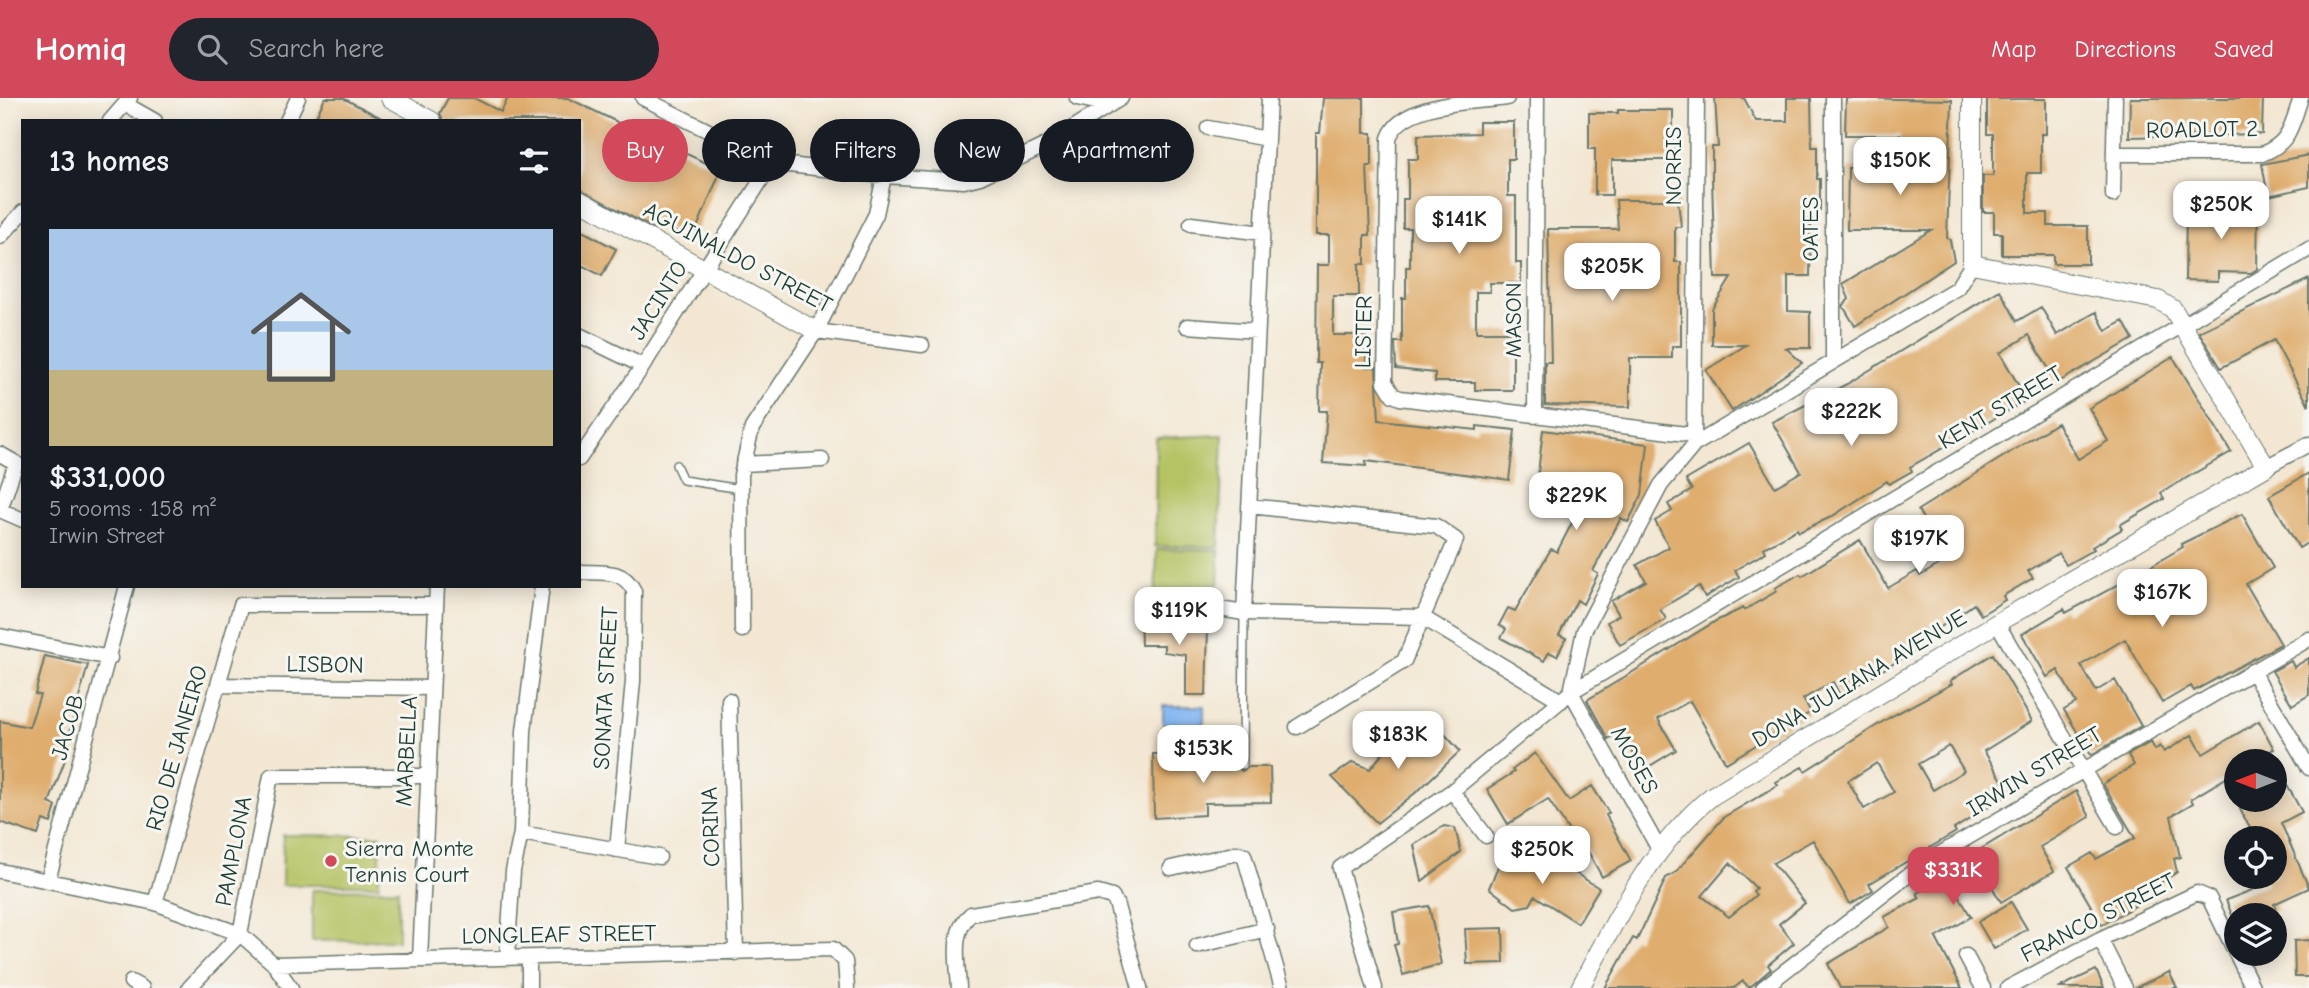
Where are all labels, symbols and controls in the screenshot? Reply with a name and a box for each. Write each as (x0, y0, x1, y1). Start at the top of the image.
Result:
search box (169, 18, 659, 81)
text: Homiq (35, 30, 127, 68)
icon: search (193, 30, 231, 68)
text: Search here (249, 34, 384, 64)
text: Map (1991, 35, 2037, 63)
text: Directions (2075, 35, 2176, 63)
text: Saved (2214, 35, 2274, 63)
street label: ROADLOT 2 (2146, 115, 2258, 144)
chip: Buy (602, 119, 688, 182)
chip: Rent (702, 119, 796, 182)
chip: Filters (810, 119, 920, 182)
chip: New (934, 119, 1025, 182)
chip: Apartment (1039, 119, 1194, 182)
street label: NORRIS (1660, 126, 1687, 206)
pin: $150K (1851, 138, 1949, 197)
icon: filters (515, 142, 553, 180)
text: 13 homes (49, 144, 169, 179)
text: $150K (1869, 146, 1931, 173)
pin: $250K (2172, 181, 2270, 241)
text: $250K (2189, 190, 2253, 217)
street label: AGUINALDO STREET (639, 196, 837, 319)
pin: $141K (1410, 197, 1508, 256)
street label: OATES (1797, 197, 1824, 261)
text: $141K (1431, 205, 1487, 232)
pin: $205K (1563, 244, 1661, 303)
text: $205K (1580, 252, 1644, 279)
street label: JACINTO (624, 256, 693, 345)
icon: home (238, 274, 364, 400)
street label: MASON (1500, 282, 1527, 358)
street label: LISTER (1349, 295, 1378, 369)
street label: KENT STREET (1933, 360, 2067, 455)
pin: $222K (1802, 388, 1900, 448)
text: $222K (1820, 397, 1882, 424)
text: $331,000 (49, 460, 166, 495)
pin: $229K (1527, 472, 1625, 532)
text: $229K (1545, 481, 1607, 508)
text: 5 rooms · 158 m² (49, 495, 216, 522)
pin: $197K (1870, 516, 1968, 575)
text: Irwin Street (49, 522, 164, 549)
text: $197K (1890, 524, 1948, 551)
pin: $167K (2113, 570, 2211, 629)
text: $167K (2133, 578, 2191, 605)
pin: $119K (1130, 588, 1228, 647)
text: $119K (1151, 596, 1207, 623)
street label: DONA JULIANA AVENUE (1747, 604, 1971, 753)
street label: SONATA STREET (588, 606, 623, 770)
street label: LISBON (286, 650, 364, 679)
street label: RIO DE JANEIRO (140, 662, 213, 834)
street label: JACOB (45, 691, 90, 763)
street label: MARBELLA (390, 695, 423, 807)
pin: $183K (1349, 712, 1447, 771)
text: $183K (1369, 720, 1427, 747)
street label: IRWIN STREET (1962, 721, 2107, 822)
street label: MOSES (1605, 722, 1664, 799)
pin: $153K (1154, 726, 1252, 785)
text: $153K (1173, 734, 1233, 761)
north arrow (2224, 749, 2287, 812)
map controls (2224, 749, 2287, 966)
street label: CORINA (696, 786, 725, 867)
street label: PAMPLONA (210, 794, 257, 908)
pin: $250K (1493, 826, 1591, 886)
button: locate (2224, 826, 2287, 889)
place label: Sierra Monte Tennis Court (345, 835, 473, 888)
text: $250K (1510, 835, 1574, 862)
pin: $331K (1904, 848, 2002, 907)
marker: Sierra Monte Tennis Court (323, 853, 339, 869)
text: $331K (1924, 856, 1982, 883)
street label: FRANCO STREET (2016, 867, 2180, 968)
button: layers (2224, 903, 2287, 966)
street label: LONGLEAF STREET (461, 919, 657, 950)

